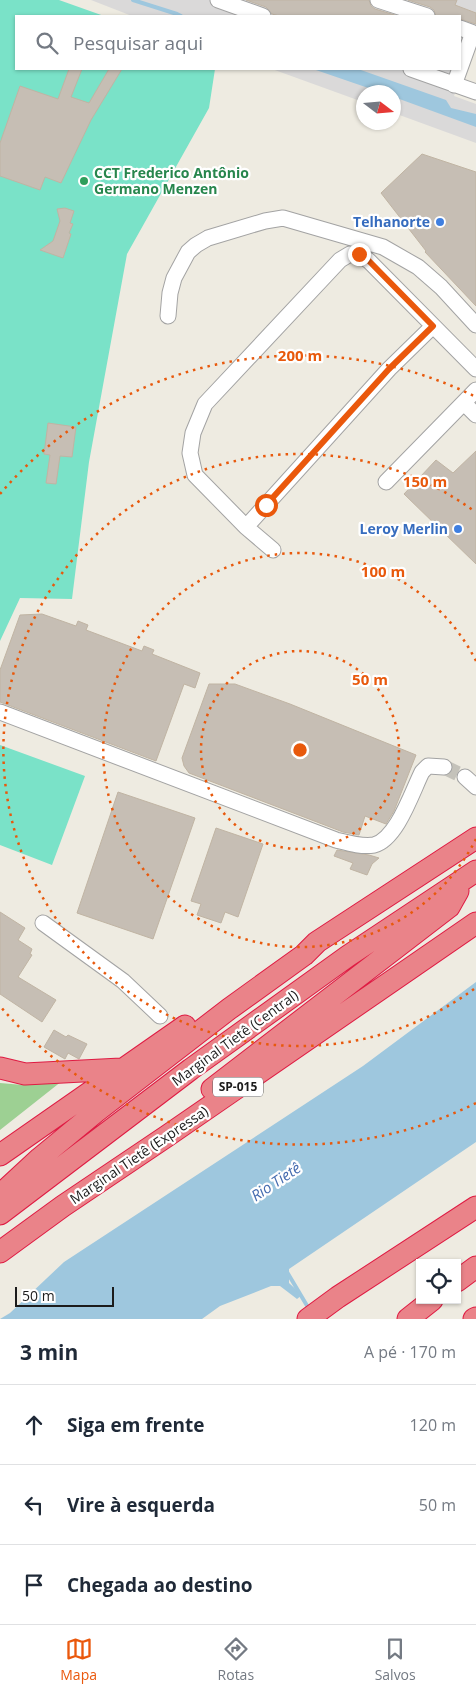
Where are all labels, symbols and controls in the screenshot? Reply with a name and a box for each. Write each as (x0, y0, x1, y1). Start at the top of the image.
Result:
search box (15, 15, 461, 70)
icon: search (33, 29, 61, 57)
text: Pesquisar aqui (73, 30, 203, 56)
north arrow (356, 85, 401, 130)
place label: CCT Frederico Antônio Germano Menzen (94, 163, 249, 198)
marker: CCT Frederico Antônio Germano Menzen (78, 175, 90, 187)
place label: Telhanorte (353, 212, 430, 231)
marker: Telhanorte (434, 216, 446, 228)
route end (348, 243, 371, 266)
text: 200 m (278, 345, 322, 365)
text: 150 m (403, 471, 447, 491)
route start (255, 494, 278, 517)
place label: Leroy Merlin (360, 519, 448, 538)
marker: Leroy Merlin (452, 523, 464, 535)
text: 100 m (361, 561, 405, 581)
text: 50 m (352, 669, 388, 689)
centre of rings (291, 741, 309, 759)
street label: Marginal Tietê (Central) (168, 985, 302, 1090)
road number: SP-015 (213, 1078, 263, 1096)
street label: Marginal Tietê (Expressa) (66, 1101, 212, 1208)
water label: Rio Tietê (247, 1157, 305, 1205)
map controls (416, 1259, 461, 1304)
button: locate (416, 1259, 461, 1304)
scale bar (15, 1284, 114, 1307)
text: 50 m (22, 1286, 55, 1305)
text: 3 min (20, 1338, 78, 1366)
text: A pé · 170 m (364, 1341, 456, 1363)
icon: ahead (20, 1411, 48, 1439)
text: Siga em frente (67, 1412, 204, 1438)
text: 120 m (410, 1414, 456, 1436)
icon: left (20, 1491, 48, 1519)
text: Vire à esquerda (67, 1492, 215, 1518)
text: 50 m (419, 1494, 456, 1516)
icon: arrive (20, 1571, 48, 1599)
text: Chegada ao destino (67, 1572, 253, 1598)
tab: Mapa (60, 1635, 97, 1684)
tab: Rotas (218, 1635, 254, 1684)
tab: Salvos (375, 1635, 416, 1684)

